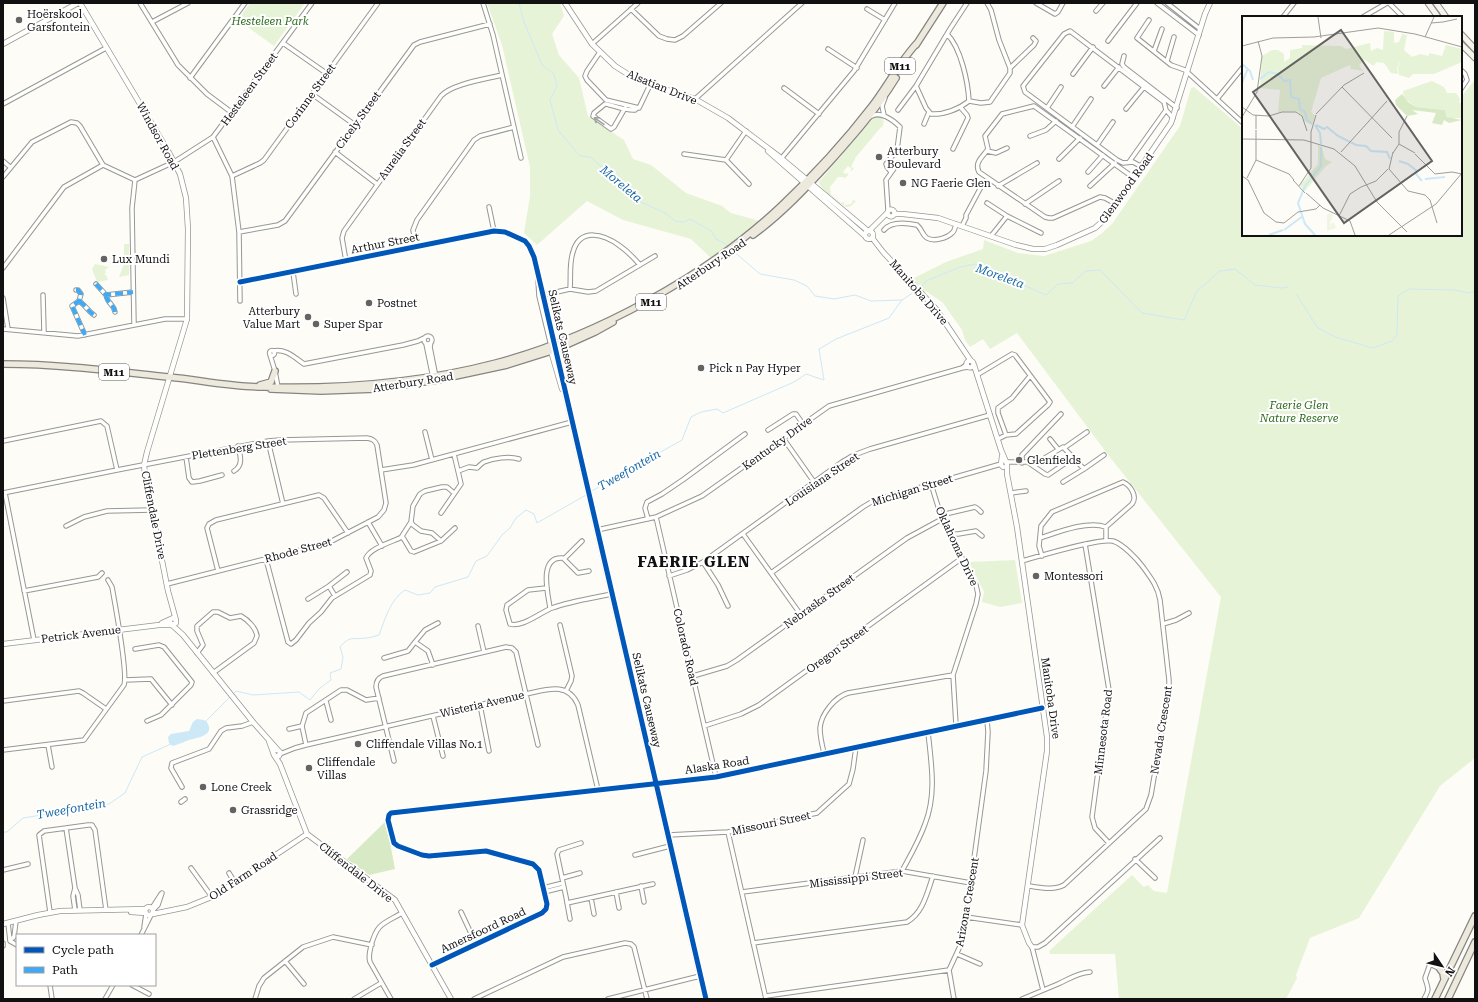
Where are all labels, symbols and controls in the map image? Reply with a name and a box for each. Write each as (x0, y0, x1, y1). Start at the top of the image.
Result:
place label: Hoërskool Garsfontein (27, 8, 90, 34)
marker: Hoërskool Garsfontein (14, 15, 24, 25)
park label: Hesteleen Park (230, 15, 309, 28)
inset map (1242, 16, 1462, 236)
street label: Hesteleen Street (219, 50, 280, 128)
road number: M11 (885, 58, 915, 74)
street label: Corinne Street (282, 61, 338, 131)
street label: Alsatian Drive (625, 67, 699, 107)
street label: Cicely Street (333, 89, 384, 152)
street label: Windsor Road (134, 100, 181, 172)
street label: Aurelia Street (376, 116, 429, 182)
one-way arrow (594, 117, 605, 125)
place label: Atterbury Boulevard (887, 145, 941, 171)
street label: Glenwood Road (1096, 150, 1156, 226)
marker: Atterbury Boulevard (874, 152, 884, 162)
water label: Moreleta (596, 162, 645, 206)
place label: NG Faerie Glen (911, 177, 991, 190)
marker: NG Faerie Glen (898, 178, 908, 188)
street label: Arthur Street (350, 231, 420, 256)
street label: Atterbury Road (674, 236, 749, 293)
place label: Lux Mundi (112, 253, 170, 266)
marker: Lux Mundi (99, 254, 109, 264)
street label: Manitoba Drive (887, 257, 950, 328)
water label: Moreleta (973, 260, 1026, 291)
street label: Selikats Causeway (545, 288, 580, 386)
road number: M11 (636, 294, 666, 310)
place label: Postnet (377, 297, 417, 310)
marker: Postnet (364, 298, 374, 308)
place label: Atterbury Value Mart (243, 305, 300, 331)
marker: Atterbury Value Mart (303, 312, 313, 322)
place label: Super Spar (324, 318, 383, 331)
marker: Super Spar (311, 319, 321, 329)
place label: Pick n Pay Hyper (709, 362, 801, 375)
marker: Pick n Pay Hyper (696, 363, 706, 373)
road number: M11 (99, 364, 129, 380)
street label: Atterbury Road (372, 370, 454, 395)
park label: Faerie Glen Nature Reserve (1259, 399, 1339, 425)
street label: Kentucky Drive (740, 414, 815, 473)
street label: Plettenberg Street (191, 435, 287, 462)
water label: Tweefontein (595, 446, 663, 494)
street label: Louisiana Street (783, 450, 862, 509)
place label: Glenfields (1027, 454, 1081, 467)
marker: Glenfields (1014, 455, 1024, 465)
street label: Cliffendale Drive (139, 470, 168, 560)
street label: Michigan Street (870, 472, 954, 509)
street label: Oklahoma Drive (932, 504, 981, 588)
street label: Rhode Street (263, 535, 333, 566)
district label: FAERIE GLEN (637, 553, 751, 571)
place label: Montessori (1044, 570, 1104, 583)
street label: Nebraska Street (781, 571, 857, 631)
marker: Montessori (1031, 571, 1041, 581)
street label: Colorado Road (670, 607, 701, 687)
street label: Petrick Avenue (40, 623, 122, 646)
street label: Oregon Street (804, 623, 871, 676)
street label: Selikats Causeway (629, 651, 664, 749)
street label: Manitoba Drive (1038, 656, 1063, 740)
street label: Nevada Crescent (1148, 685, 1175, 775)
street label: Wisteria Avenue (439, 688, 526, 721)
street label: Minnesota Road (1092, 689, 1115, 776)
place label: Cliffendale Villas No.1 (366, 738, 483, 751)
marker: Cliffendale Villas No.1 (353, 739, 363, 749)
street label: Alaska Road (684, 754, 750, 777)
place label: Cliffendale Villas (317, 756, 375, 782)
marker: Cliffendale Villas (304, 763, 314, 773)
place label: Lone Creek (211, 781, 272, 794)
marker: Lone Creek (198, 782, 208, 792)
water label: Tweefontein (35, 796, 107, 822)
place label: Grassridge (241, 804, 297, 817)
marker: Grassridge (228, 805, 238, 815)
street label: Missouri Street (730, 809, 812, 838)
street label: Cliffendale Drive (316, 840, 395, 905)
street label: Old Farm Road (207, 850, 280, 903)
street label: Arizona Crescent (953, 856, 982, 948)
street label: Mississippi Street (809, 866, 904, 891)
street label: Amersfoord Road (439, 905, 528, 956)
legend (16, 934, 156, 986)
text: Cycle path (52, 943, 114, 957)
north arrow (1422, 946, 1462, 986)
text: Path (52, 963, 78, 977)
text: N (1442, 964, 1458, 979)

